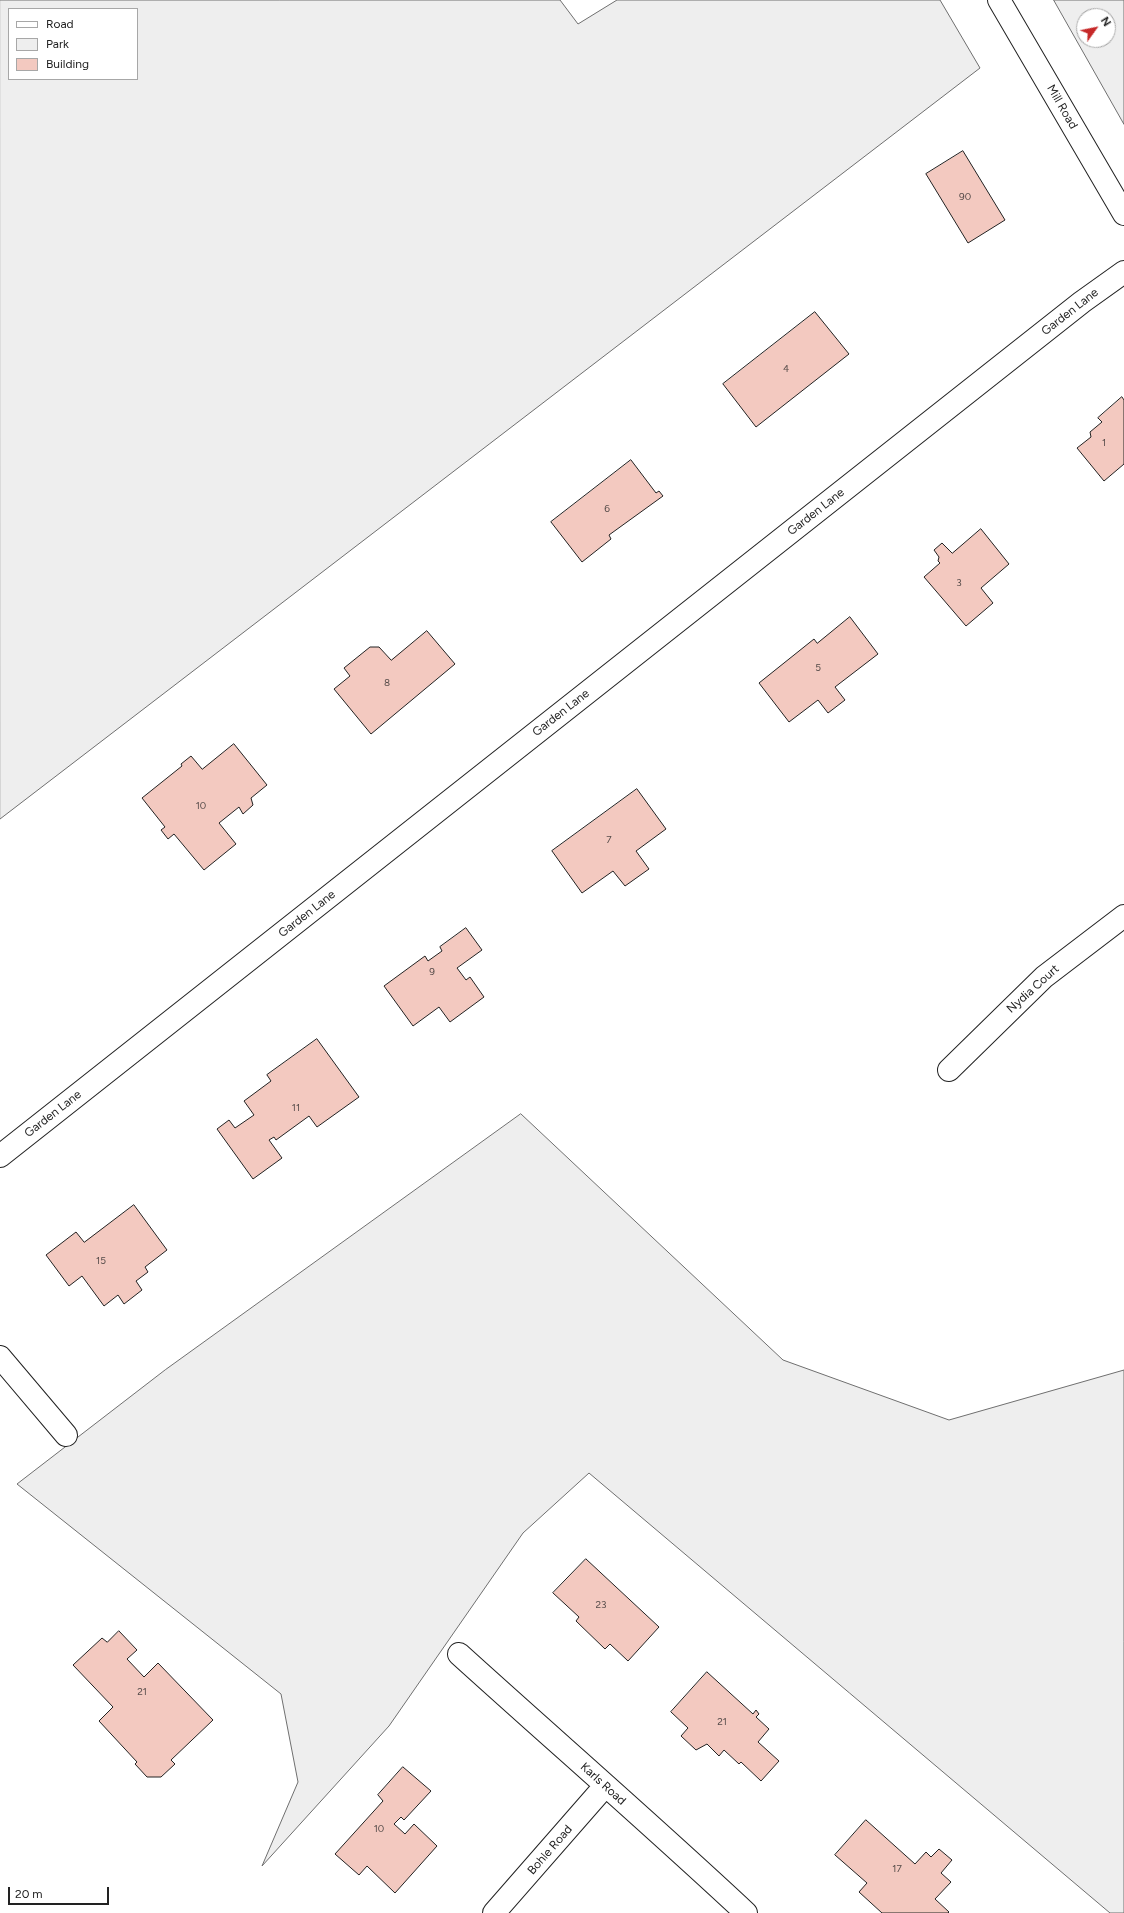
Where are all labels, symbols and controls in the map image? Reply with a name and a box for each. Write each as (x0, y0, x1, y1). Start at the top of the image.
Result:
legend (8, 8, 138, 80)
north arrow (1076, 8, 1116, 48)
text: N (1098, 15, 1113, 29)
text: Road (46, 17, 74, 31)
text: Park (46, 37, 69, 51)
text: Building (46, 57, 89, 71)
street label: Mill Road (1044, 82, 1080, 132)
house number: 90 (959, 191, 971, 203)
street label: Garden Lane (1039, 285, 1101, 339)
house number: 4 (783, 363, 789, 375)
house number: 1 (1102, 437, 1106, 449)
street label: Garden Lane (785, 485, 847, 539)
house number: 6 (604, 503, 610, 515)
house number: 3 (956, 577, 962, 589)
house number: 5 (815, 662, 821, 674)
house number: 8 (384, 677, 390, 689)
street label: Garden Lane (530, 686, 592, 740)
house number: 10 (196, 800, 206, 812)
house number: 7 (606, 834, 612, 846)
street label: Garden Lane (276, 887, 338, 941)
street label: Nydia Court (1004, 962, 1062, 1016)
house number: 9 (429, 966, 435, 978)
street label: Garden Lane (22, 1087, 84, 1141)
house number: 11 (292, 1102, 300, 1114)
house number: 15 (96, 1255, 106, 1267)
house number: 23 (595, 1599, 607, 1611)
house number: 21 (137, 1686, 147, 1698)
house number: 21 (717, 1716, 727, 1728)
street label: Karls Road (577, 1760, 629, 1808)
street label: Bohle Road (525, 1822, 575, 1878)
house number: 10 (374, 1823, 384, 1835)
house number: 17 (892, 1863, 902, 1875)
scale bar (10, 1879, 111, 1905)
text: 20 m (15, 1887, 43, 1901)

